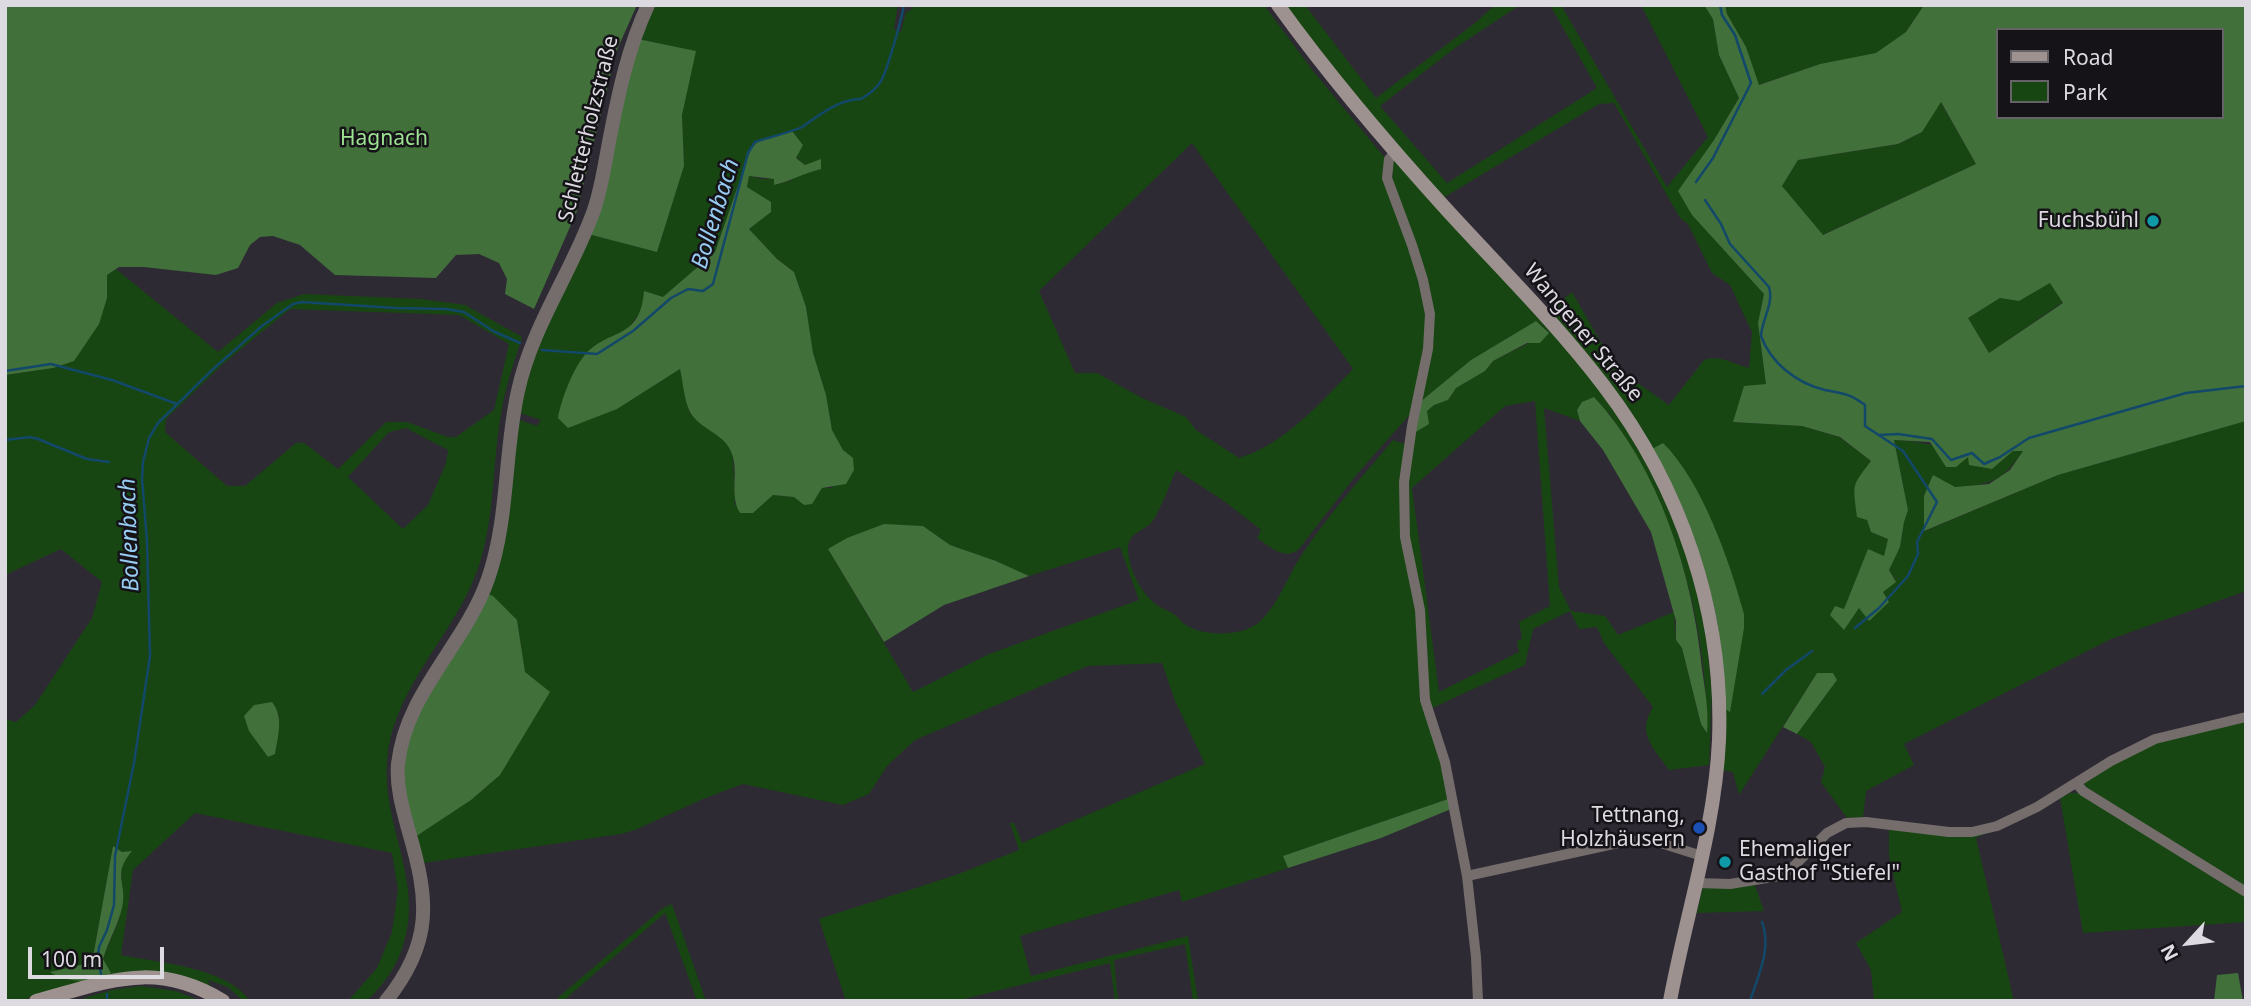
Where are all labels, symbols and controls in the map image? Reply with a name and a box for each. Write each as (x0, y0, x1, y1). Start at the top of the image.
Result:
legend (1996, 28, 2223, 119)
street label: Schletterholzstraße (554, 33, 624, 225)
text: Road (2063, 43, 2113, 71)
text: Park (2063, 78, 2107, 106)
park label: Hagnach (340, 126, 428, 152)
water label: Bollenbach (686, 156, 746, 272)
place label: Fuchsbühl (2038, 208, 2139, 234)
marker: Fuchsbühl (2145, 213, 2161, 229)
street label: Wangener Straße (1518, 259, 1648, 407)
water label: Bollenbach (114, 478, 146, 592)
place label: Tettnang, Holzhäusern (1560, 803, 1685, 853)
marker: Tettnang, Holzhäusern (1691, 820, 1707, 836)
place label: Ehemaliger Gasthof "Stiefel" (1739, 837, 1900, 887)
marker: Ehemaliger Gasthof "Stiefel" (1717, 854, 1733, 870)
north arrow (2153, 908, 2223, 978)
scale bar (32, 932, 168, 976)
text: N (2154, 940, 2184, 965)
text: 100 m (41, 945, 102, 973)

